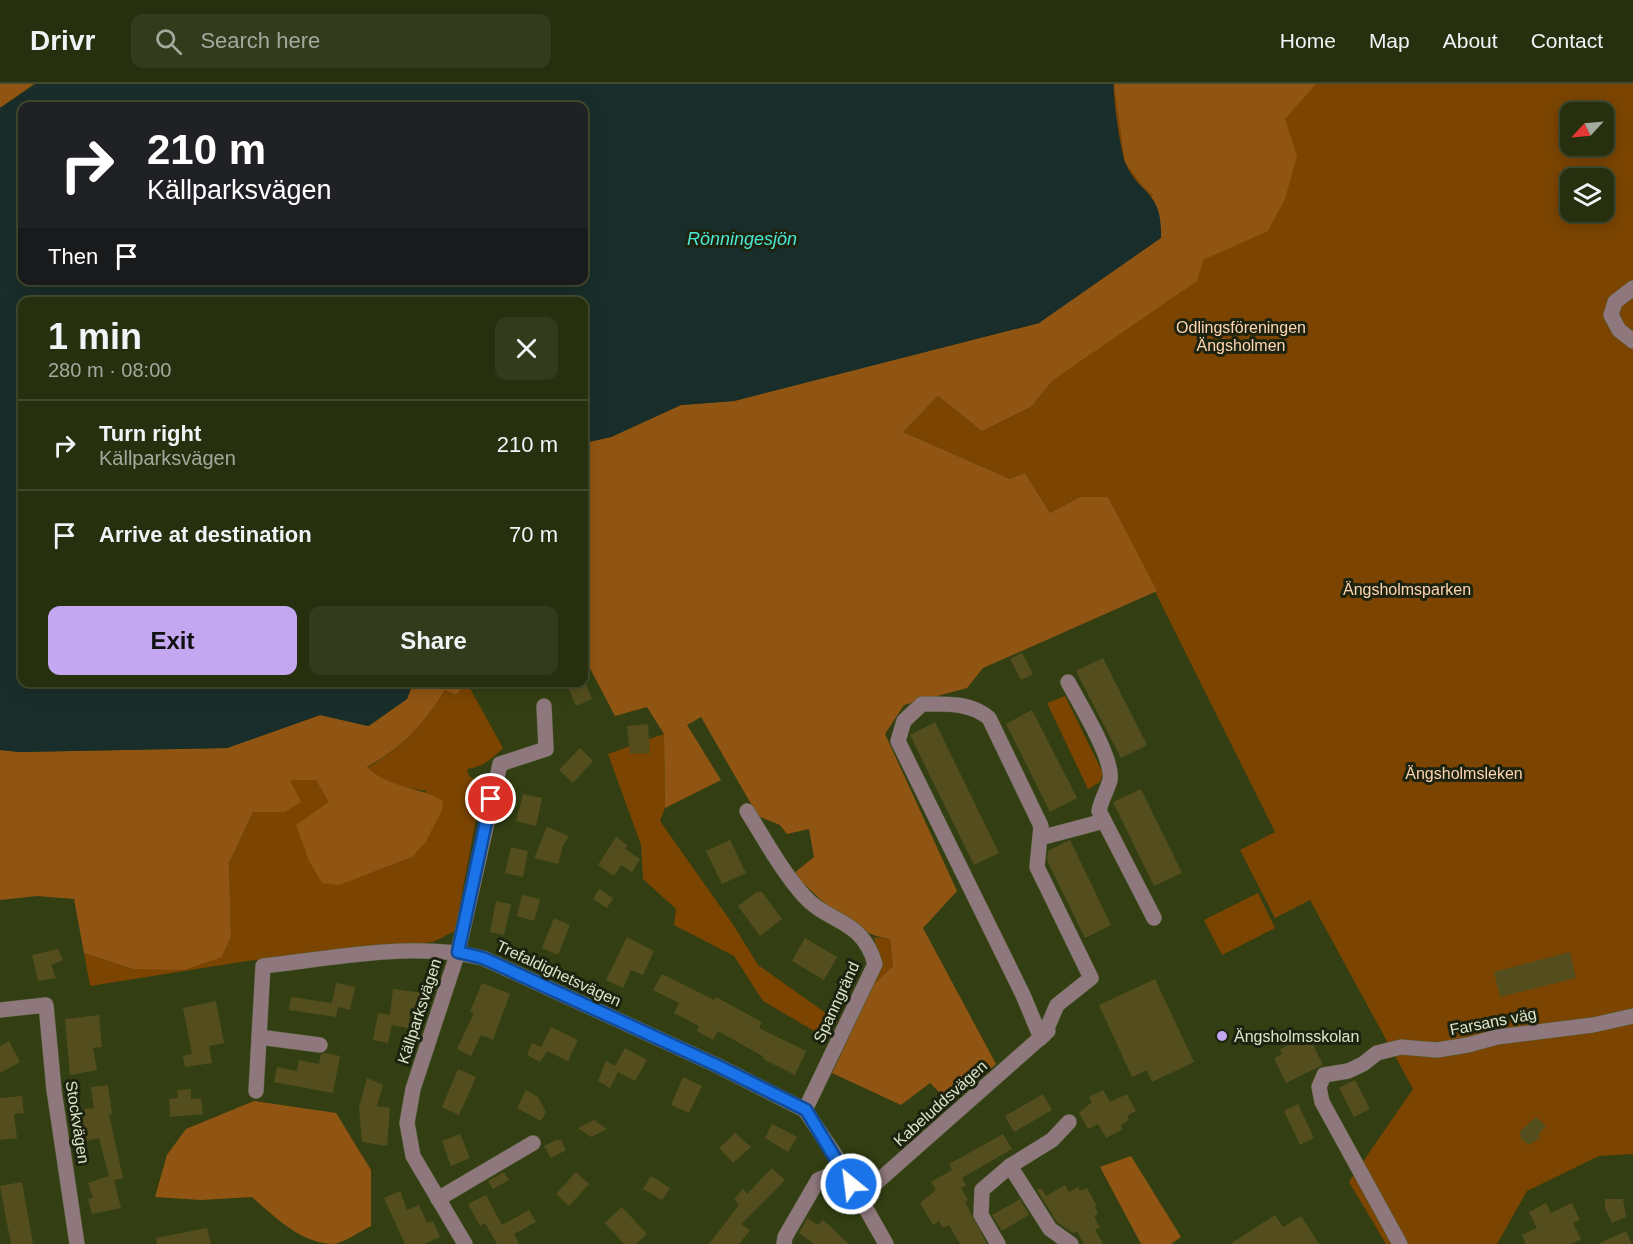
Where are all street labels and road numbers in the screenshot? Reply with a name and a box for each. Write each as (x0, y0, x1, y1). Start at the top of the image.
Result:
street label: Trefaldighetsvägen (494, 937, 624, 1010)
street label: Källparksvägen (394, 957, 444, 1066)
street label: Spanngränd (810, 959, 863, 1045)
street label: Farsans väg (1448, 1005, 1538, 1038)
street label: Kabeluddsvägen (890, 1057, 990, 1150)
street label: Stockvägen (63, 1079, 92, 1165)

